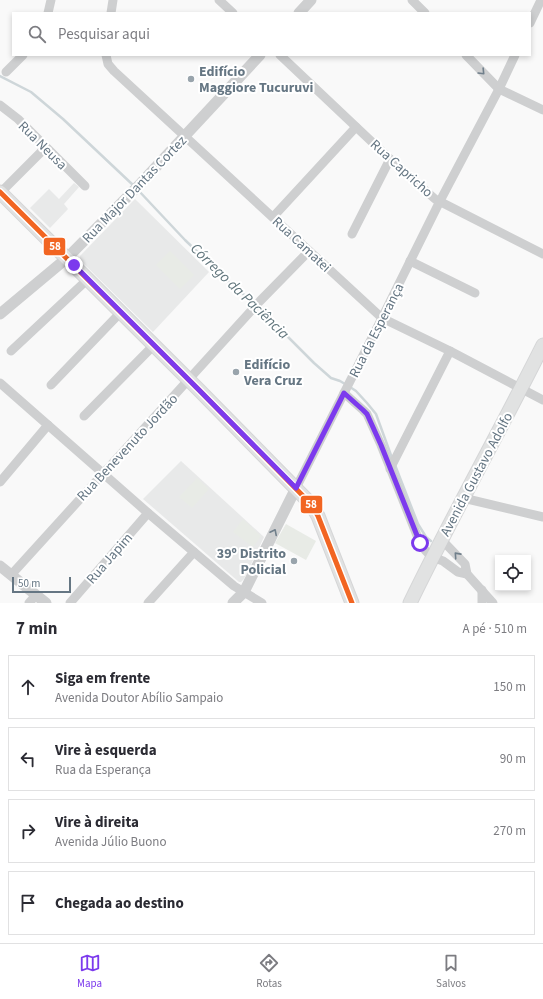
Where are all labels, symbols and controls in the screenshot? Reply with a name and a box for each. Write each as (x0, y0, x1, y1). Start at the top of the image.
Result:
search box (12, 12, 531, 56)
icon: search (26, 23, 48, 45)
text: Pesquisar aqui (58, 24, 150, 45)
place label: Edifício Maggiore Tucuruvi (199, 62, 314, 98)
one-way arrow (478, 67, 485, 75)
marker: Edifício Maggiore Tucuruvi (186, 74, 196, 84)
street label: Rua Neusa (13, 117, 71, 175)
street label: Rua Major Dantas Cortez (78, 131, 192, 248)
street label: Rua Capricho (366, 135, 437, 202)
street label: Rua Camatei (267, 212, 335, 277)
line badge: 58 (43, 237, 66, 256)
text: 58 (49, 239, 61, 254)
water label: Córrego da Paciência (185, 239, 294, 344)
route end (65, 256, 83, 274)
street label: Rua da Esperança (344, 280, 409, 381)
place label: Edifício Vera Cruz (243, 355, 303, 391)
marker: Edifício Vera Cruz (231, 367, 241, 377)
street label: Rua Benevenuto Jordão (73, 390, 183, 506)
street label: Avenida Gustavo Adolfo (436, 409, 518, 540)
line badge: 58 (300, 495, 323, 514)
text: 58 (305, 497, 317, 512)
street label: Rua Japim (82, 529, 138, 589)
one-way arrow (269, 529, 276, 536)
route start (411, 534, 429, 552)
place label: 39º Distrito Policial (217, 544, 286, 580)
one-way arrow (454, 552, 461, 560)
map controls (495, 555, 531, 591)
button: locate (495, 555, 531, 591)
marker: 39º Distrito Policial (289, 556, 299, 566)
scale bar (12, 575, 71, 594)
text: 50 m (18, 576, 40, 591)
text: 7 min (16, 617, 57, 641)
text: A pé · 510 m (462, 620, 527, 638)
text: Siga em frente (55, 668, 150, 689)
icon: ahead (17, 676, 39, 698)
text: 150 m (493, 678, 526, 696)
text: Avenida Doutor Abílio Sampaio (55, 689, 223, 707)
text: Vire à esquerda (55, 740, 157, 761)
icon: left (17, 748, 39, 770)
text: 90 m (500, 750, 526, 768)
text: Rua da Esperança (55, 761, 151, 779)
text: Vire à direita (55, 812, 139, 833)
icon: right (17, 820, 39, 842)
text: 270 m (493, 822, 526, 840)
text: Avenida Júlio Buono (55, 833, 167, 851)
icon: arrive (17, 892, 39, 914)
text: Chegada ao destino (55, 893, 184, 914)
tab: Mapa (77, 952, 102, 991)
tab: Rotas (256, 952, 282, 991)
tab: Salvos (436, 952, 466, 991)

